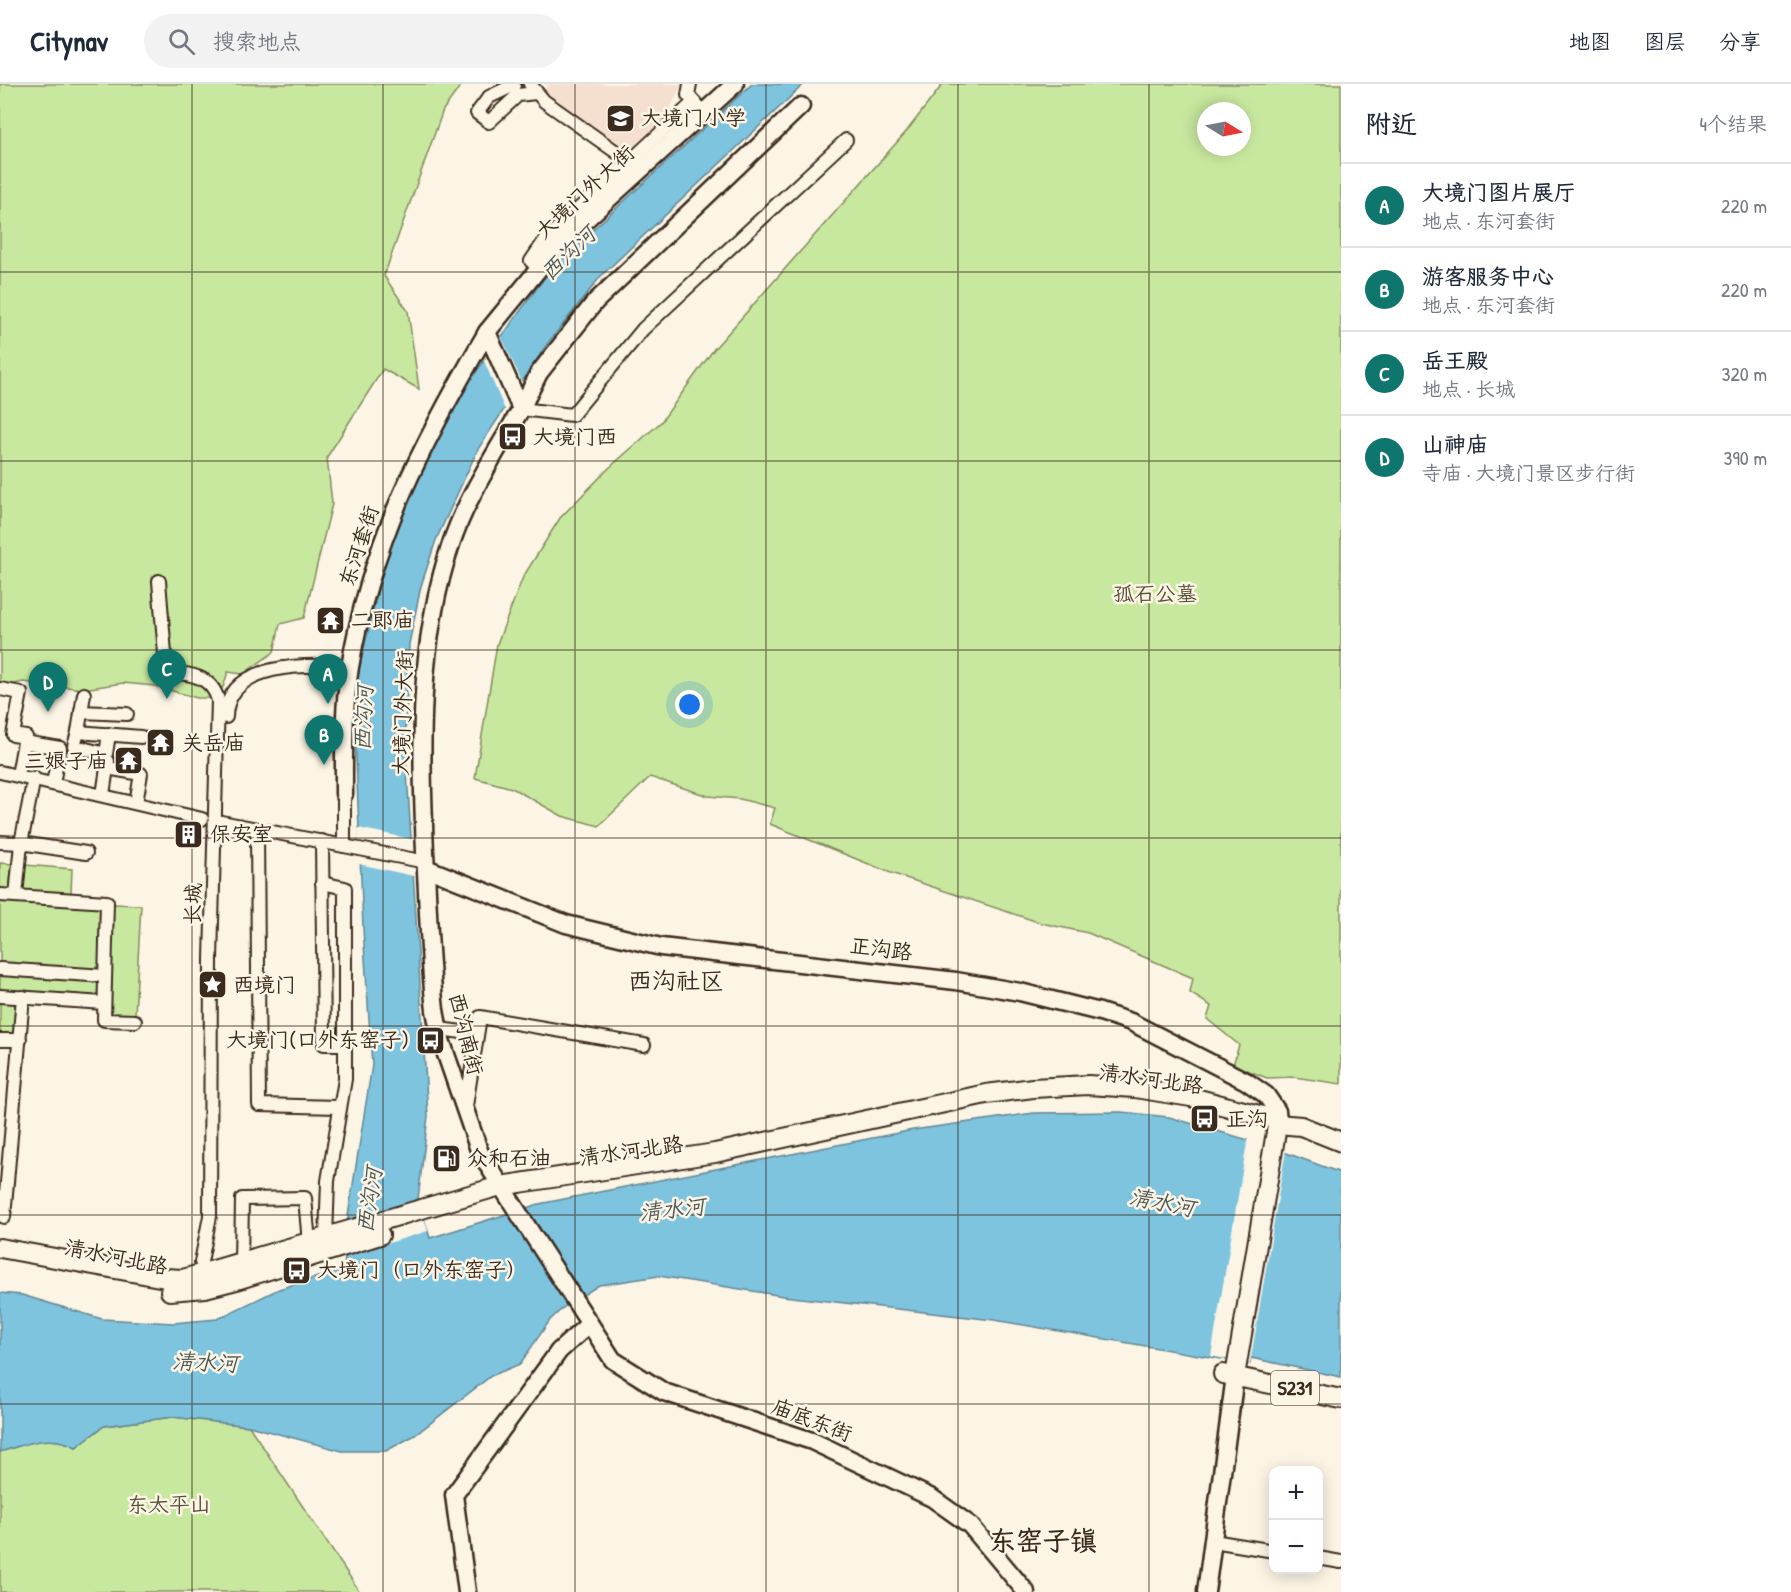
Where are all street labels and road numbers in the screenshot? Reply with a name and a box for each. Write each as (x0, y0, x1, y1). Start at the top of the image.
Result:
street label: 大境门外大街 (529, 138, 641, 245)
street label: 东河套街 (332, 501, 385, 590)
street label: 大境门外大街 (386, 650, 419, 776)
street label: 长城 (177, 882, 208, 925)
street label: 正沟路 (848, 930, 914, 967)
street label: 西沟南街 (442, 990, 491, 1078)
street label: 清水河北路 (1097, 1057, 1205, 1100)
street label: 清水河北路 (577, 1129, 685, 1172)
street label: 清水河北路 (62, 1232, 170, 1281)
road number: S231 (1271, 1371, 1319, 1405)
street label: 庙底东街 (768, 1391, 857, 1448)

